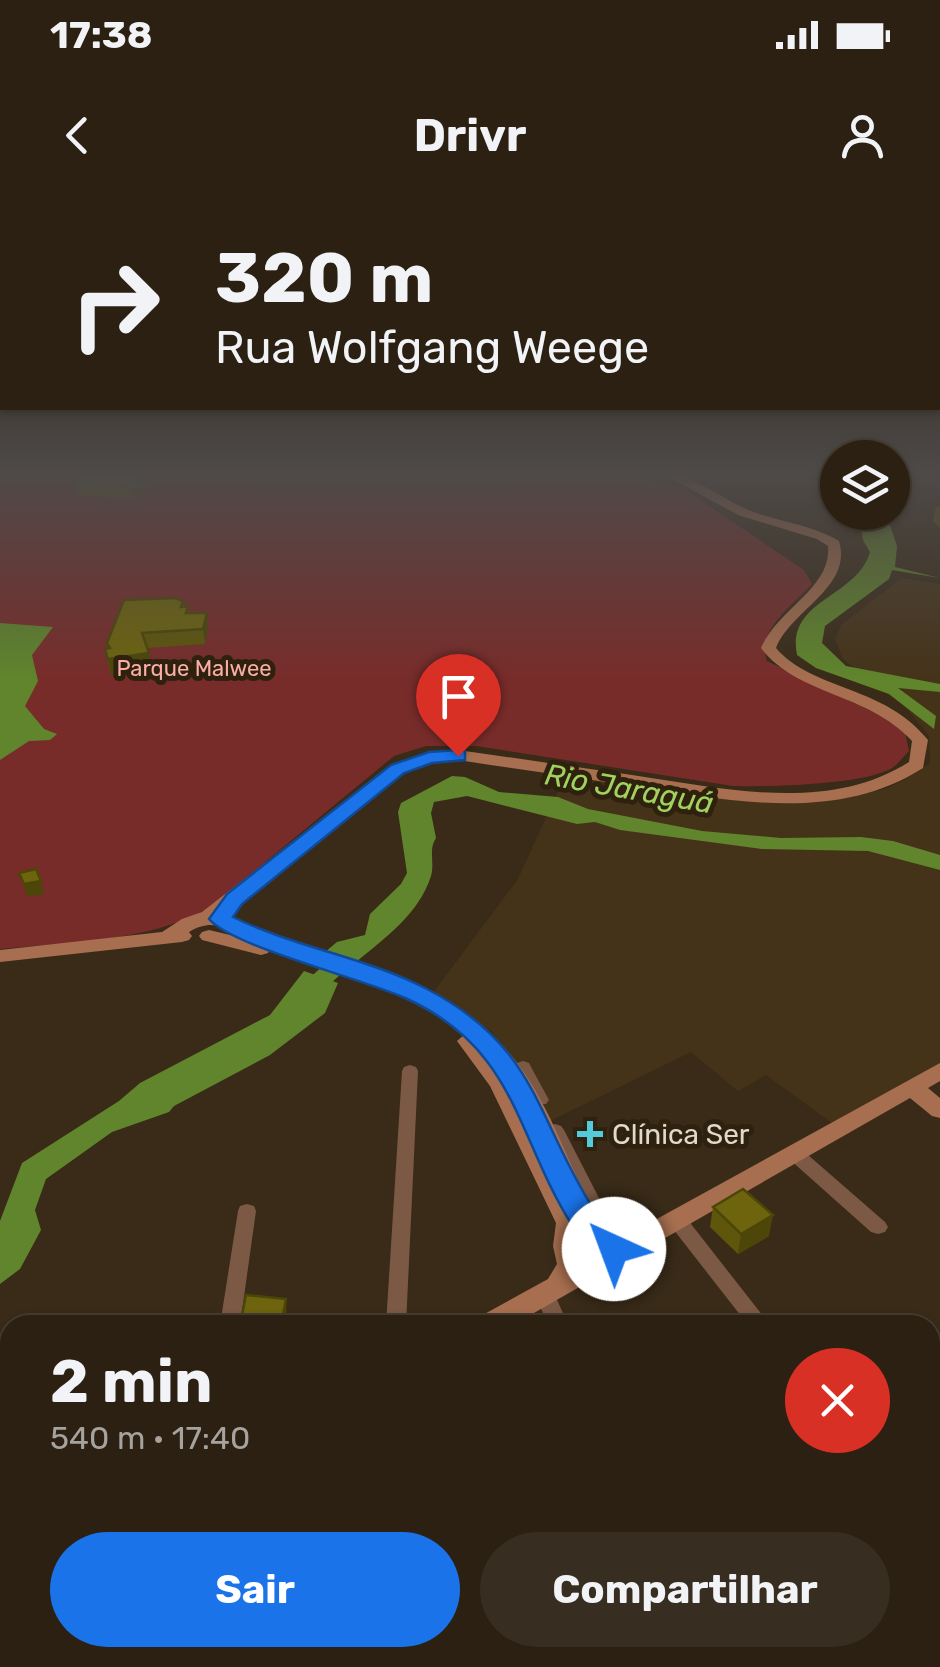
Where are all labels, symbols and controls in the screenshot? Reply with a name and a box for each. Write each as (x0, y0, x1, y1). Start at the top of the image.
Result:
text: 17:38 (50, 12, 153, 58)
icon: back (50, 108, 105, 163)
icon: person (835, 108, 890, 163)
text: Drivr (414, 109, 526, 162)
text: 320 m (215, 237, 433, 320)
icon: right (50, 240, 180, 370)
text: Rua Wolfgang Weege (215, 321, 649, 374)
map controls (820, 440, 910, 530)
button: layers (820, 440, 910, 530)
pin (416, 654, 501, 757)
park label: Parque Malwee (116, 655, 272, 682)
icon: arrive (431, 669, 486, 724)
water label: Rio Jaraguá (542, 756, 716, 822)
place label: Clínica Ser (612, 1118, 750, 1151)
marker: Clínica Ser (577, 1121, 603, 1147)
position arrow (562, 1197, 666, 1301)
text: 2 min (50, 1346, 212, 1417)
button: close (785, 1348, 890, 1453)
text: 540 m · 17:40 (50, 1419, 250, 1457)
button: Sair (50, 1532, 460, 1647)
button: Compartilhar (480, 1532, 890, 1647)

